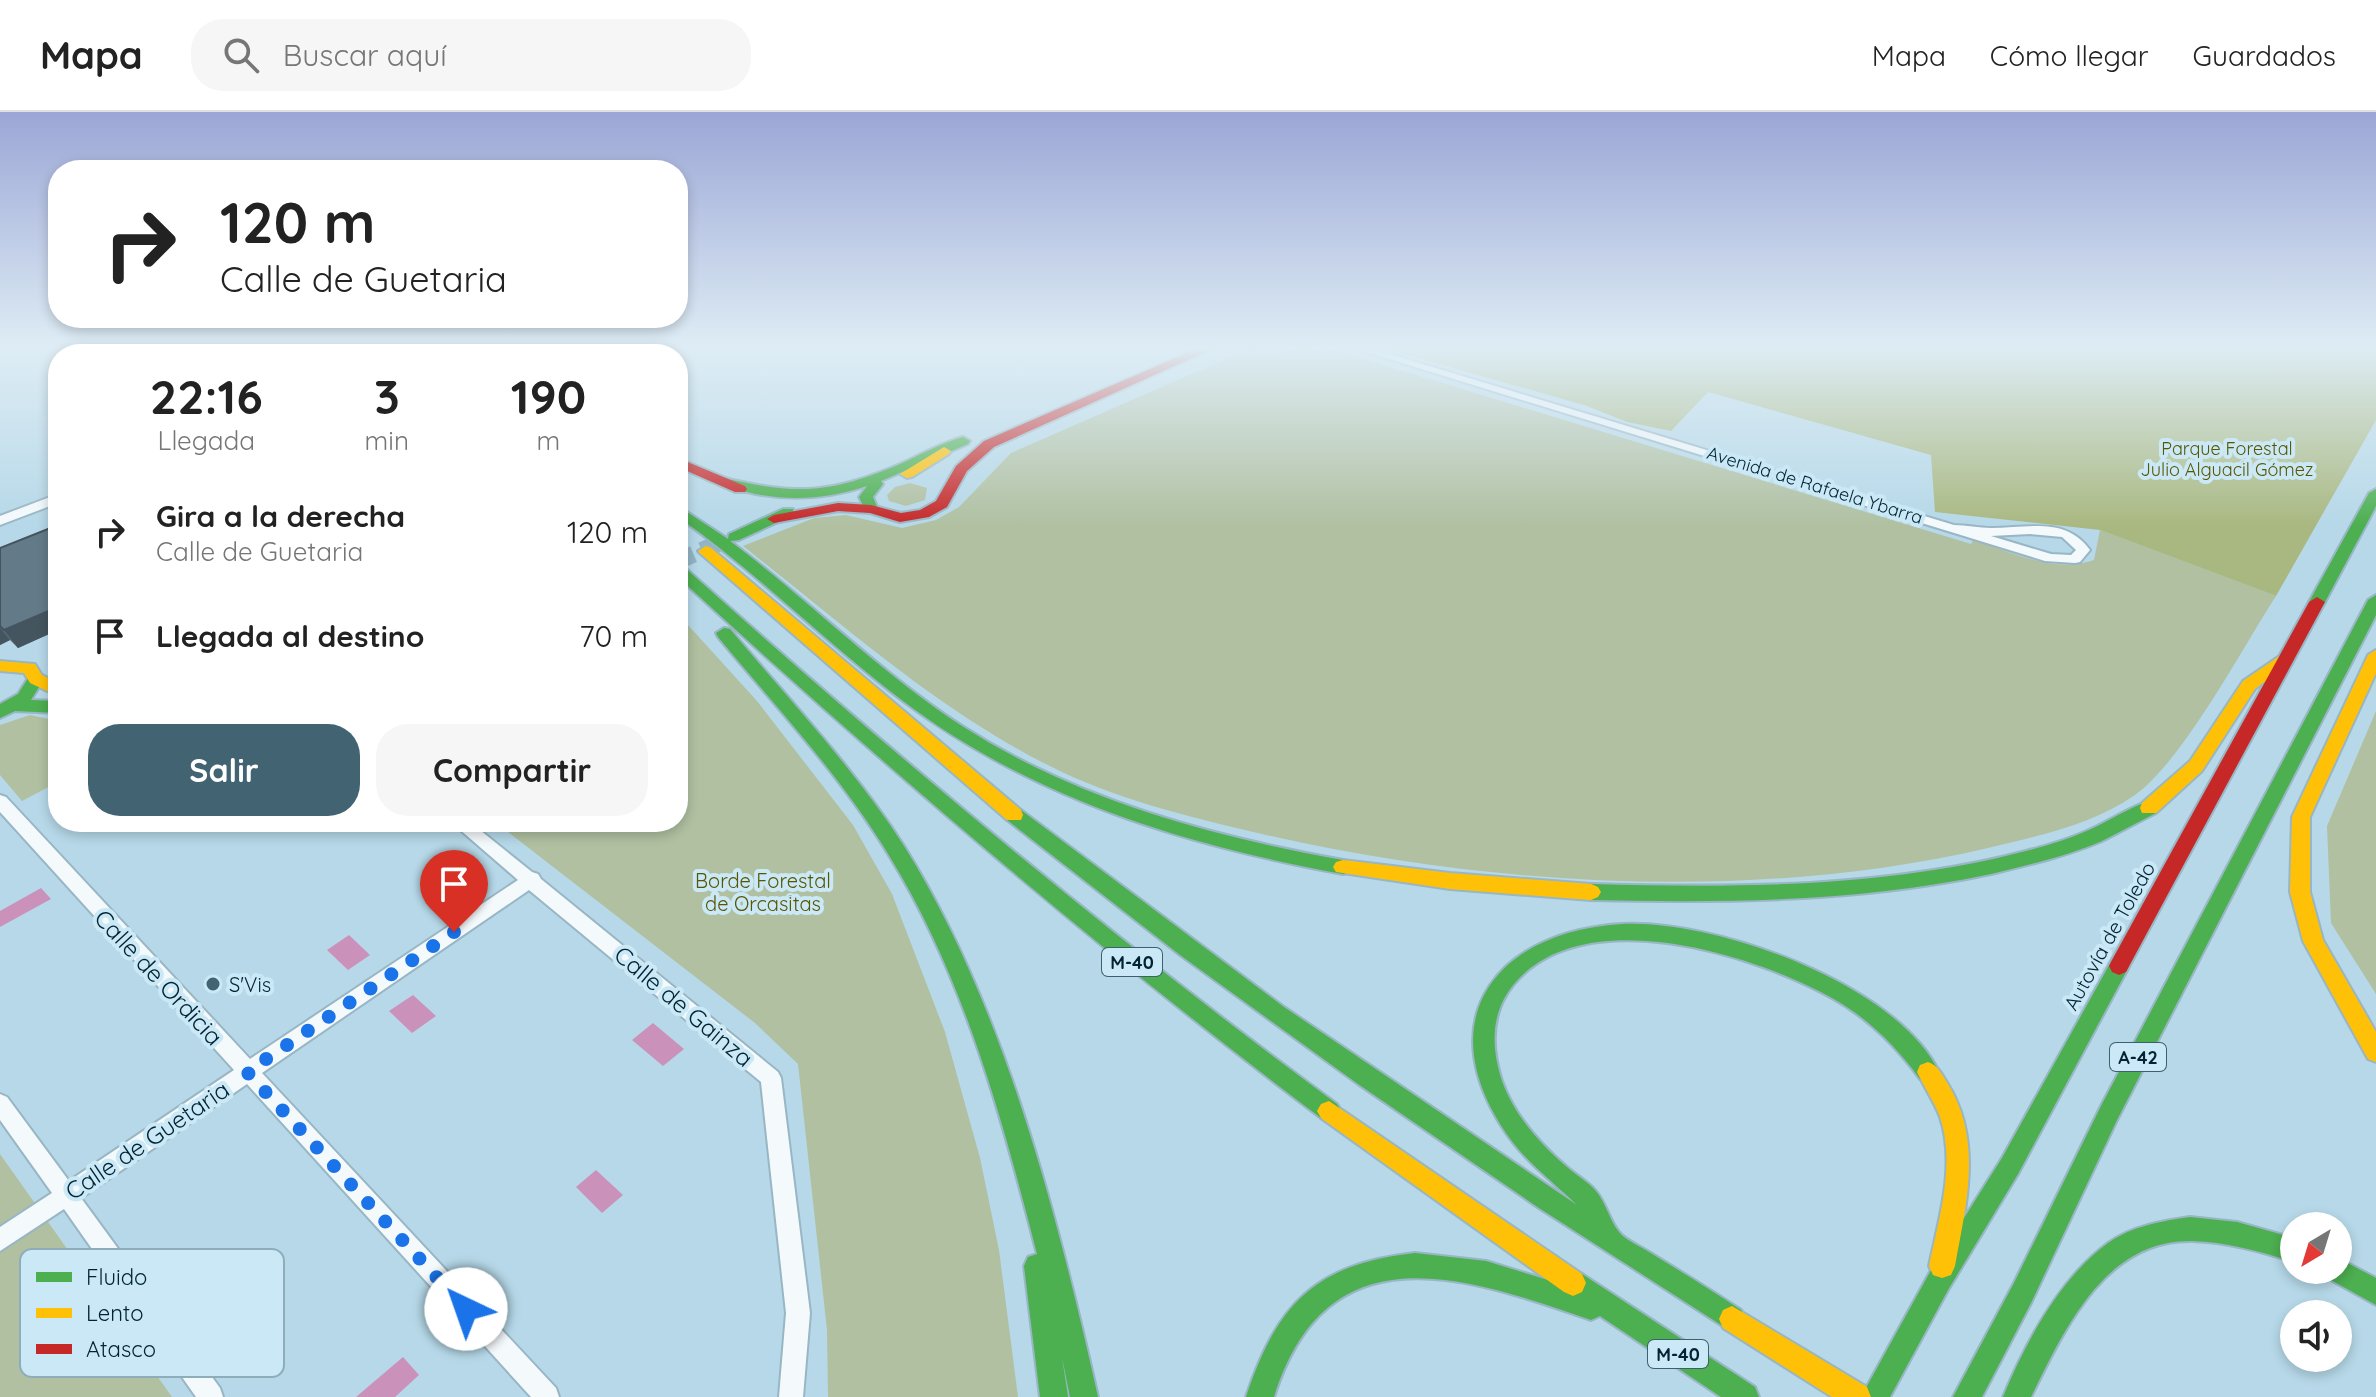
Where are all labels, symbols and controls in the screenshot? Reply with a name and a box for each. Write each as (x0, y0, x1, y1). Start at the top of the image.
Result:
search box (191, 19, 751, 91)
text: Mapa (40, 31, 143, 79)
icon: search (219, 33, 263, 77)
text: Buscar aquí (283, 36, 447, 74)
text: Mapa (1872, 38, 1946, 73)
text: Cómo llegar (1990, 38, 2149, 73)
text: Guardados (2193, 38, 2336, 73)
text: 120 m (220, 187, 375, 257)
icon: right (88, 192, 192, 296)
text: Calle de Guetaria (220, 256, 507, 301)
text: 22:16 (150, 366, 263, 426)
text: 3 (374, 366, 400, 426)
text: 190 (511, 366, 586, 426)
text: Llegada (158, 424, 255, 457)
text: min (365, 424, 409, 457)
text: m (537, 424, 560, 457)
park label: Parque Forestal Julio Alguacil Gómez (2141, 437, 2313, 481)
street label: Avenida de Rafaela Ybarra (1704, 441, 1926, 529)
text: Gira a la derecha (156, 497, 405, 535)
icon: right (88, 510, 132, 554)
text: 120 m (567, 513, 648, 551)
text: Calle de Guetaria (156, 535, 363, 568)
icon: arrive (88, 614, 132, 658)
text: Llegada al destino (156, 617, 424, 655)
text: 70 m (579, 617, 648, 655)
button: Salir (88, 724, 360, 816)
button: Compartir (376, 724, 648, 816)
pin (420, 850, 488, 932)
street label: Autovía de Toledo (2058, 857, 2160, 1015)
icon: arrive (432, 862, 476, 906)
park label: Borde Forestal de Orcasitas (695, 868, 831, 916)
street label: Calle de Ordicia (88, 903, 230, 1051)
street label: Calle de Gainza (608, 939, 760, 1073)
road number: M-40 (1102, 948, 1162, 976)
place label: S'Vis (229, 972, 271, 997)
marker: S'Vis (204, 975, 222, 993)
road number: A-42 (2110, 1043, 2166, 1071)
street label: Calle de Guetaria (59, 1074, 235, 1206)
north arrow (2280, 1212, 2352, 1284)
map controls (2280, 1212, 2352, 1372)
legend (20, 1249, 284, 1377)
text: Fluido (86, 1263, 147, 1291)
position arrow (424, 1267, 508, 1351)
text: Lento (86, 1299, 144, 1327)
button: sound (2280, 1300, 2352, 1372)
text: Atasco (86, 1335, 156, 1363)
road number: M-40 (1648, 1340, 1708, 1368)

